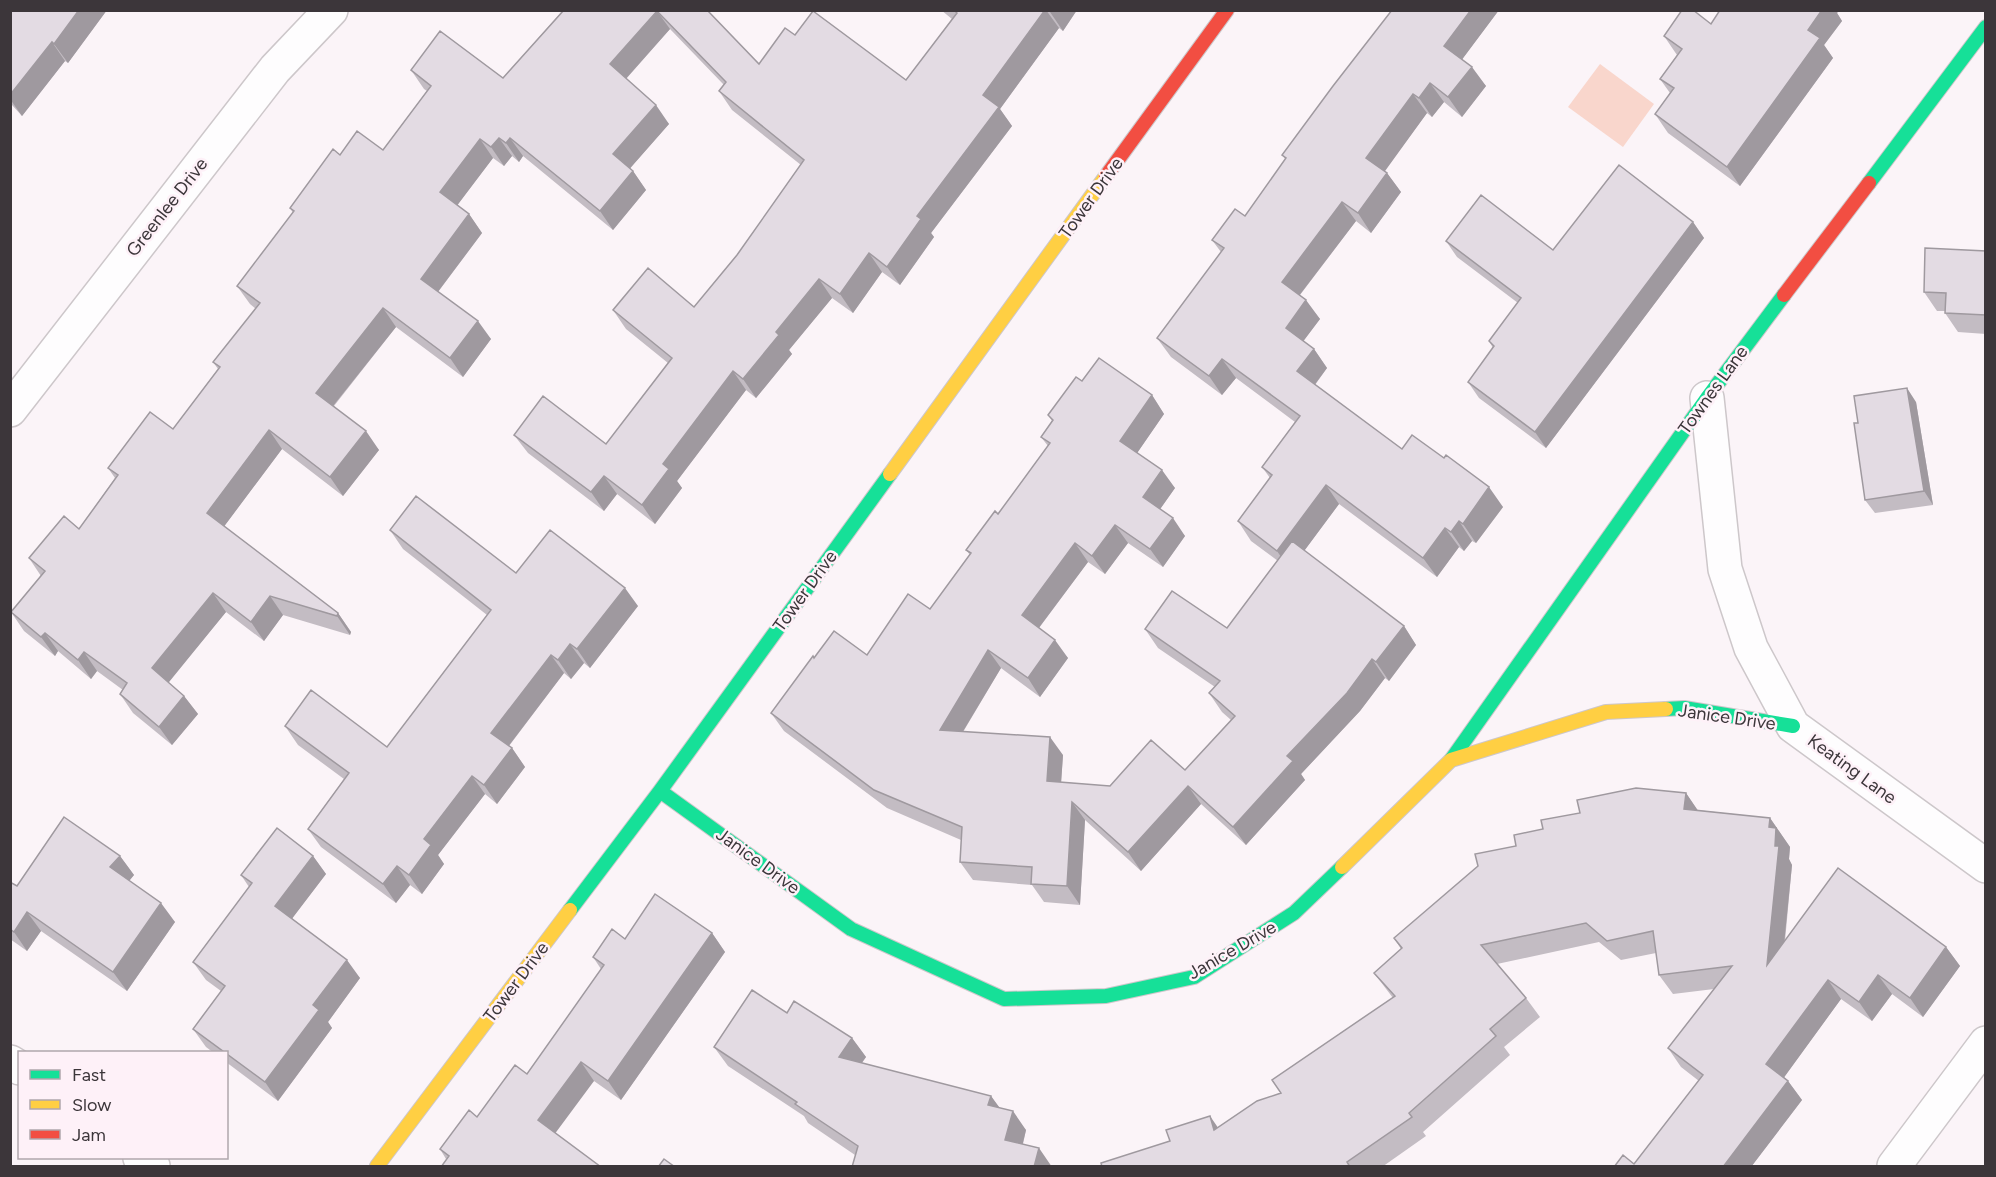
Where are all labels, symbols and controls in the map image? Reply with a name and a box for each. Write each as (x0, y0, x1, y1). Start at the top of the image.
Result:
street label: Greenlee Drive (122, 153, 212, 261)
street label: Tower Drive (1054, 153, 1128, 243)
street label: Townes Lane (1673, 341, 1753, 439)
street label: Tower Drive (768, 546, 842, 636)
street label: Janice Drive (1677, 699, 1777, 735)
street label: Keating Lane (1803, 729, 1901, 809)
street label: Janice Drive (712, 823, 804, 899)
street label: Janice Drive (1184, 916, 1280, 984)
street label: Tower Drive (479, 937, 553, 1027)
legend (18, 1051, 228, 1159)
text: Fast (72, 1064, 106, 1086)
text: Slow (72, 1094, 111, 1116)
text: Jam (72, 1124, 106, 1146)

